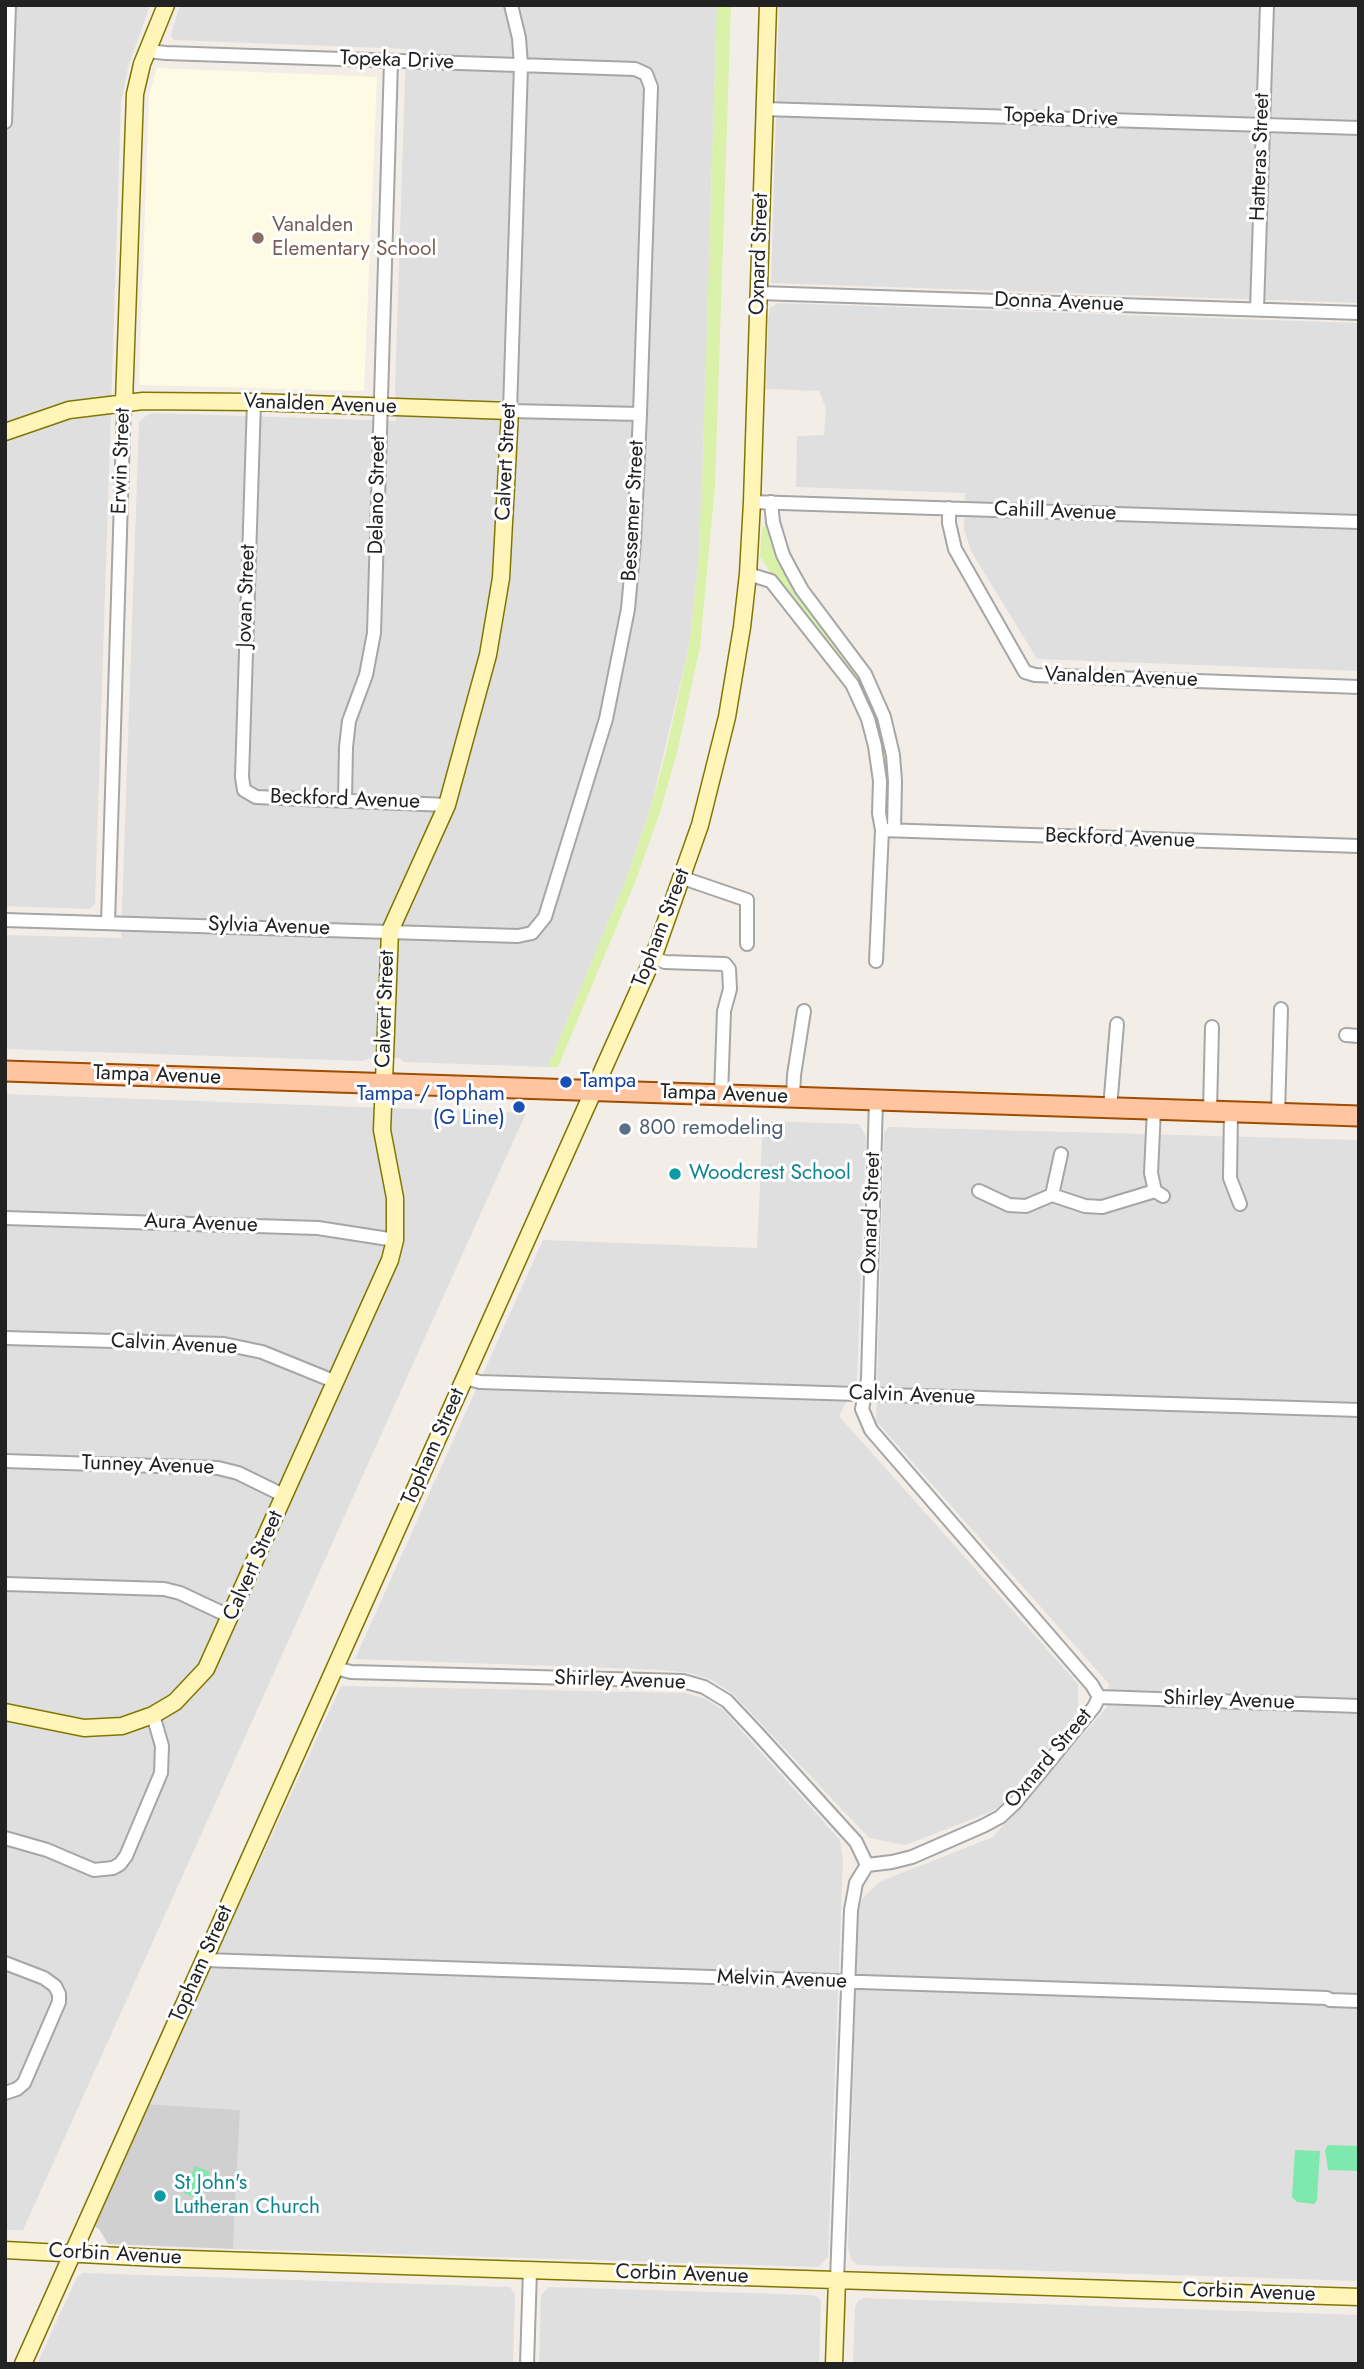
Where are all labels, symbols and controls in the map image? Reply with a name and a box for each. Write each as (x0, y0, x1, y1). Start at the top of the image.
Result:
street label: Topeka Drive (339, 46, 455, 76)
street label: Hatteras Street (1246, 93, 1276, 221)
street label: Topeka Drive (1003, 103, 1119, 133)
street label: Oxnard Street (745, 193, 775, 315)
place label: Vanalden Elementary School (272, 213, 436, 263)
marker: Vanalden Elementary School (250, 230, 266, 246)
street label: Donna Avenue (994, 288, 1124, 318)
street label: Vanalden Avenue (243, 390, 397, 420)
street label: Calvert Street (491, 403, 523, 521)
street label: Erwin Street (108, 407, 136, 515)
street label: Delano Street (364, 435, 392, 555)
street label: Bessemer Street (618, 440, 650, 582)
street label: Cahill Avenue (993, 497, 1117, 527)
street label: Jovan Street (233, 544, 261, 648)
street label: Vanalden Avenue (1044, 663, 1198, 693)
street label: Beckford Avenue (270, 785, 420, 815)
street label: Beckford Avenue (1045, 824, 1195, 854)
street label: Topham Street (628, 865, 696, 991)
street label: Sylvia Avenue (208, 912, 330, 942)
street label: Calvert Street (371, 950, 401, 1068)
street label: Tampa Avenue (93, 1061, 221, 1091)
place label: Tampa (580, 1069, 636, 1095)
marker: Tampa (558, 1074, 574, 1090)
street label: Tampa Avenue (660, 1080, 788, 1110)
place label: Tampa / Topham (G Line) (357, 1082, 505, 1132)
marker: Tampa / Topham (G Line) (511, 1099, 527, 1115)
place label: 800 remodeling (639, 1116, 784, 1142)
marker: 800 remodeling (617, 1121, 633, 1137)
street label: Oxnard Street (857, 1152, 887, 1274)
place label: Woodcrest School (689, 1161, 851, 1187)
marker: Woodcrest School (667, 1166, 683, 1182)
street label: Aura Avenue (144, 1209, 258, 1239)
street label: Calvin Avenue (110, 1329, 238, 1361)
street label: Calvin Avenue (848, 1381, 976, 1411)
street label: Topham Street (397, 1385, 471, 1509)
street label: Tunney Avenue (81, 1451, 215, 1481)
street label: Calvert Street (219, 1507, 289, 1625)
street label: Shirley Avenue (554, 1666, 686, 1696)
street label: Shirley Avenue (1163, 1686, 1295, 1716)
street label: Oxnard Street (1000, 1704, 1098, 1814)
street label: Topham Street (165, 1902, 239, 2026)
street label: Melvin Avenue (717, 1965, 847, 1995)
place label: St John's Lutheran Church (174, 2171, 320, 2221)
marker: St John's Lutheran Church (152, 2188, 168, 2204)
street label: Corbin Avenue (48, 2239, 182, 2271)
street label: Corbin Avenue (615, 2260, 749, 2290)
street label: Corbin Avenue (1182, 2278, 1316, 2308)

